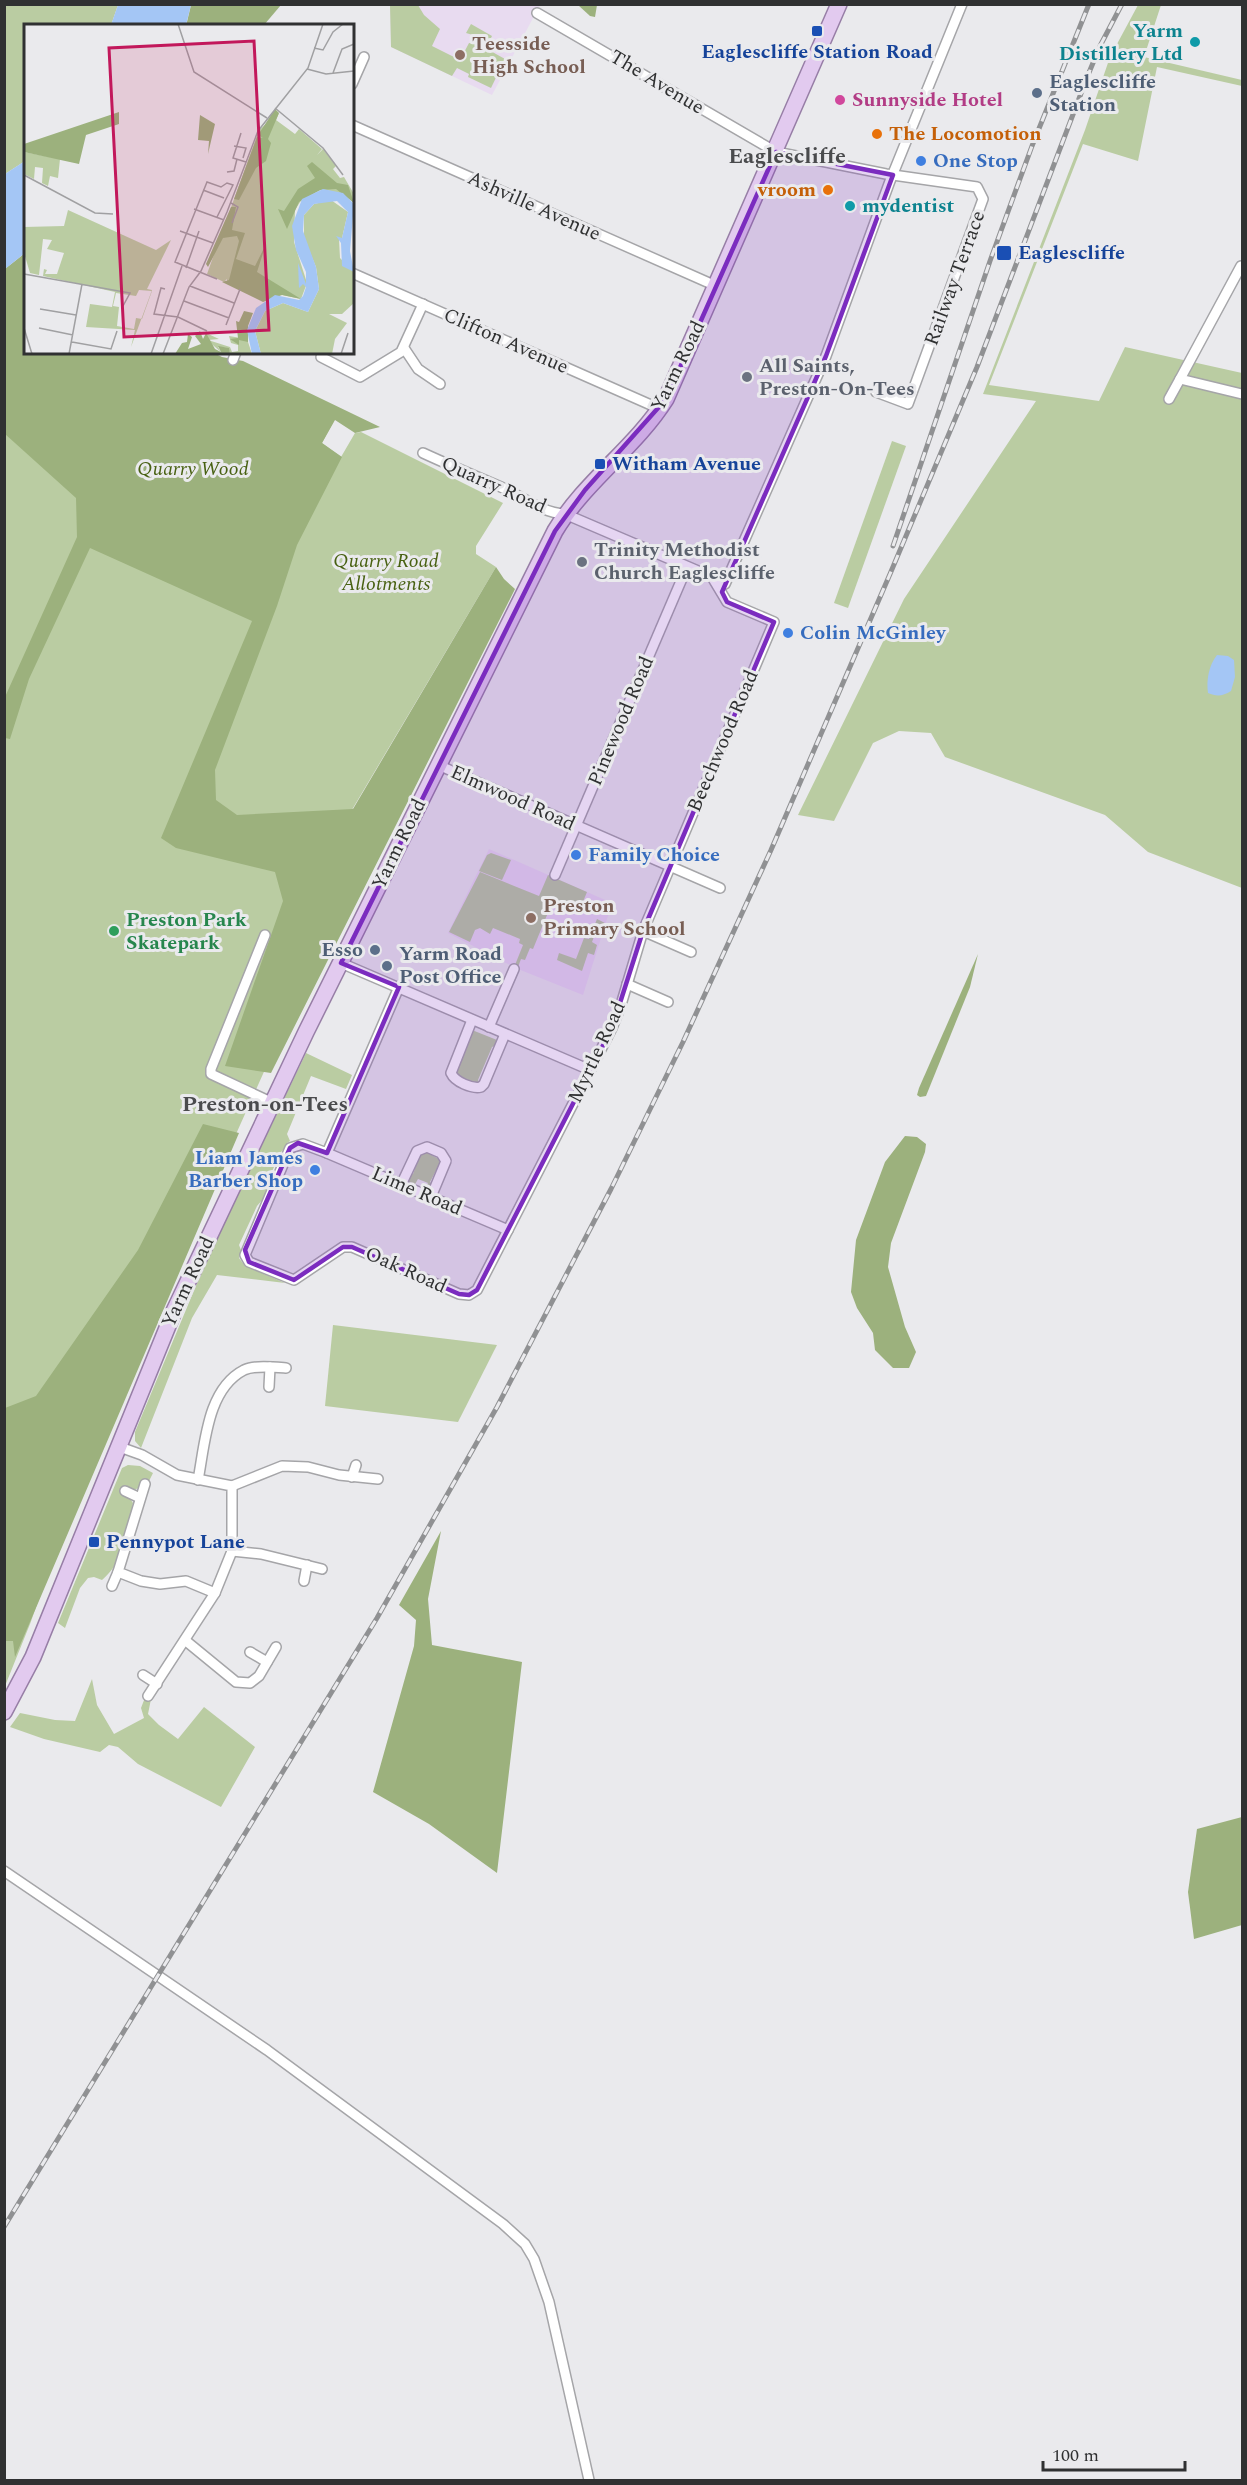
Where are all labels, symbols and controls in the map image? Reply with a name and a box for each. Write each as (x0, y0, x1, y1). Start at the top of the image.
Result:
place label: Yarm Distillery Ltd (1059, 16, 1183, 69)
inset map (24, 24, 354, 354)
marker: Eaglescliffe Station Road (810, 24, 824, 38)
place label: Teesside High School (472, 29, 586, 82)
marker: Yarm Distillery Ltd (1188, 35, 1202, 49)
place label: Eaglescliffe Station Road (701, 37, 933, 67)
street label: The Avenue (604, 42, 710, 122)
marker: Teesside High School (453, 48, 467, 62)
place label: Eaglescliffe Station (1049, 67, 1156, 120)
place label: Sunnyside Hotel (852, 85, 1003, 115)
marker: Eaglescliffe Station (1030, 86, 1044, 100)
marker: Sunnyside Hotel (833, 93, 847, 107)
place label: The Locomotion (889, 119, 1042, 149)
marker: The Locomotion (870, 127, 884, 141)
district label: Eaglescliffe (728, 140, 846, 173)
place label: One Stop (933, 146, 1018, 176)
marker: One Stop (914, 154, 928, 168)
street label: Ashville Avenue (462, 163, 606, 249)
place label: vroom (757, 175, 816, 205)
marker: vroom (821, 183, 835, 197)
place label: mydentist (862, 191, 955, 221)
marker: mydentist (843, 199, 857, 213)
street label: Railway Terrace (917, 206, 993, 350)
place label: Eaglescliffe (1018, 238, 1125, 268)
marker: Eaglescliffe (995, 244, 1013, 262)
street label: Clifton Avenue (439, 300, 573, 382)
street label: Yarm Road (643, 315, 713, 417)
place label: All Saints, Preston-On-Tees (759, 351, 915, 404)
marker: All Saints, Preston-On-Tees (740, 370, 754, 384)
street label: Quarry Road (436, 448, 552, 522)
place label: Witham Avenue (612, 449, 761, 479)
park label: Quarry Wood (137, 454, 249, 484)
marker: Witham Avenue (593, 457, 607, 471)
place label: Trinity Methodist Church Eaglescliffe (594, 535, 775, 588)
park label: Quarry Road Allotments (333, 546, 439, 599)
marker: Trinity Methodist Church Eaglescliffe (575, 555, 589, 569)
place label: Colin McGinley (800, 618, 947, 648)
marker: Colin McGinley (781, 626, 795, 640)
street label: Pinewood Road (580, 651, 662, 791)
street label: Beechwood Road (680, 665, 766, 817)
street label: Elmwood Road (446, 757, 580, 839)
street label: Yarm Road (364, 793, 434, 895)
place label: Family Choice (588, 840, 720, 870)
marker: Family Choice (569, 848, 583, 862)
place label: Preston Primary School (543, 891, 686, 944)
place label: Preston Park Skatepark (126, 905, 247, 958)
marker: Preston Primary School (524, 911, 538, 925)
marker: Preston Park Skatepark (107, 924, 121, 938)
place label: Esso (321, 935, 363, 965)
place label: Yarm Road Post Office (399, 939, 502, 992)
marker: Esso (368, 943, 382, 957)
marker: Yarm Road Post Office (380, 959, 394, 973)
street label: Myrtle Road (560, 996, 634, 1108)
district label: Preston-on-Tees (182, 1088, 348, 1121)
place label: Liam James Barber Shop (188, 1143, 303, 1196)
street label: Lime Road (367, 1158, 467, 1224)
marker: Liam James Barber Shop (308, 1163, 322, 1177)
street label: Yarm Road (154, 1231, 222, 1333)
street label: Oak Road (360, 1239, 452, 1301)
place label: Pennypot Lane (106, 1527, 245, 1557)
marker: Pennypot Lane (87, 1535, 101, 1549)
scale bar (1043, 2434, 1186, 2472)
text: 100 m (1052, 2442, 1099, 2469)

